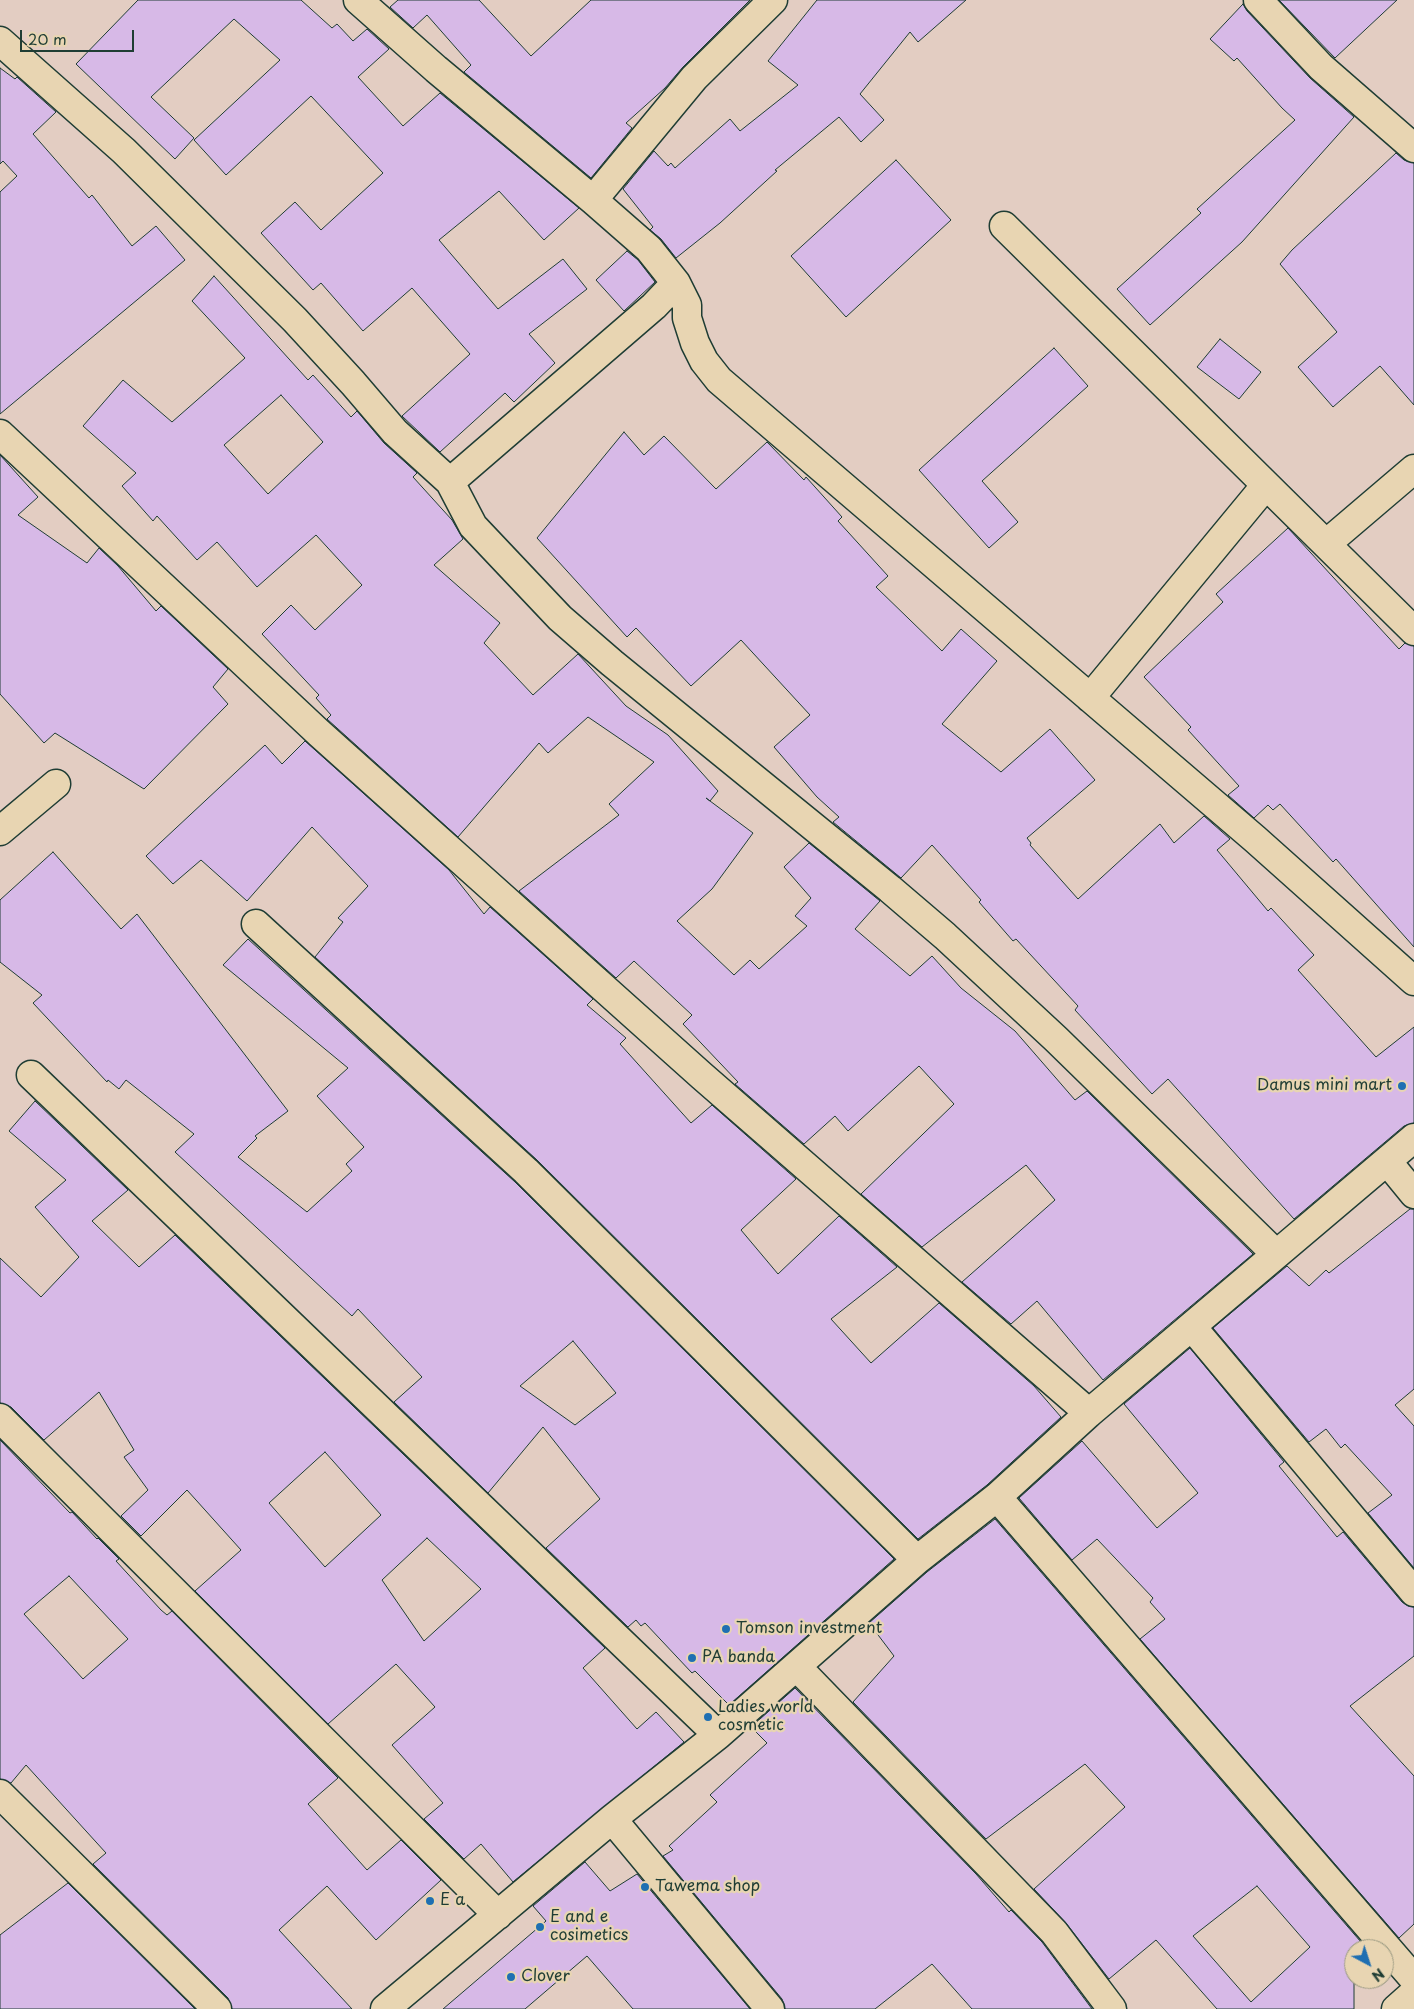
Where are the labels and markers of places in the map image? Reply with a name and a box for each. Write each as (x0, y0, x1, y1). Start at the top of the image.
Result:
place label: Damus mini mart (1257, 1076, 1392, 1096)
marker: Damus mini mart (1396, 1080, 1408, 1092)
place label: Tomson investment (736, 1619, 882, 1639)
marker: Tomson investment (720, 1623, 732, 1635)
place label: PA banda (702, 1648, 775, 1668)
marker: PA banda (686, 1652, 698, 1664)
place label: Ladies world cosmetic (718, 1698, 814, 1736)
marker: Ladies world cosmetic (702, 1711, 714, 1723)
place label: Tawema shop (655, 1877, 760, 1897)
marker: Tawema shop (639, 1881, 651, 1893)
place label: E a (440, 1891, 465, 1911)
marker: E a (424, 1895, 436, 1907)
place label: E and e cosimetics (550, 1908, 628, 1946)
marker: E and e cosimetics (534, 1921, 546, 1933)
place label: Clover (521, 1967, 570, 1987)
marker: Clover (505, 1971, 517, 1983)

